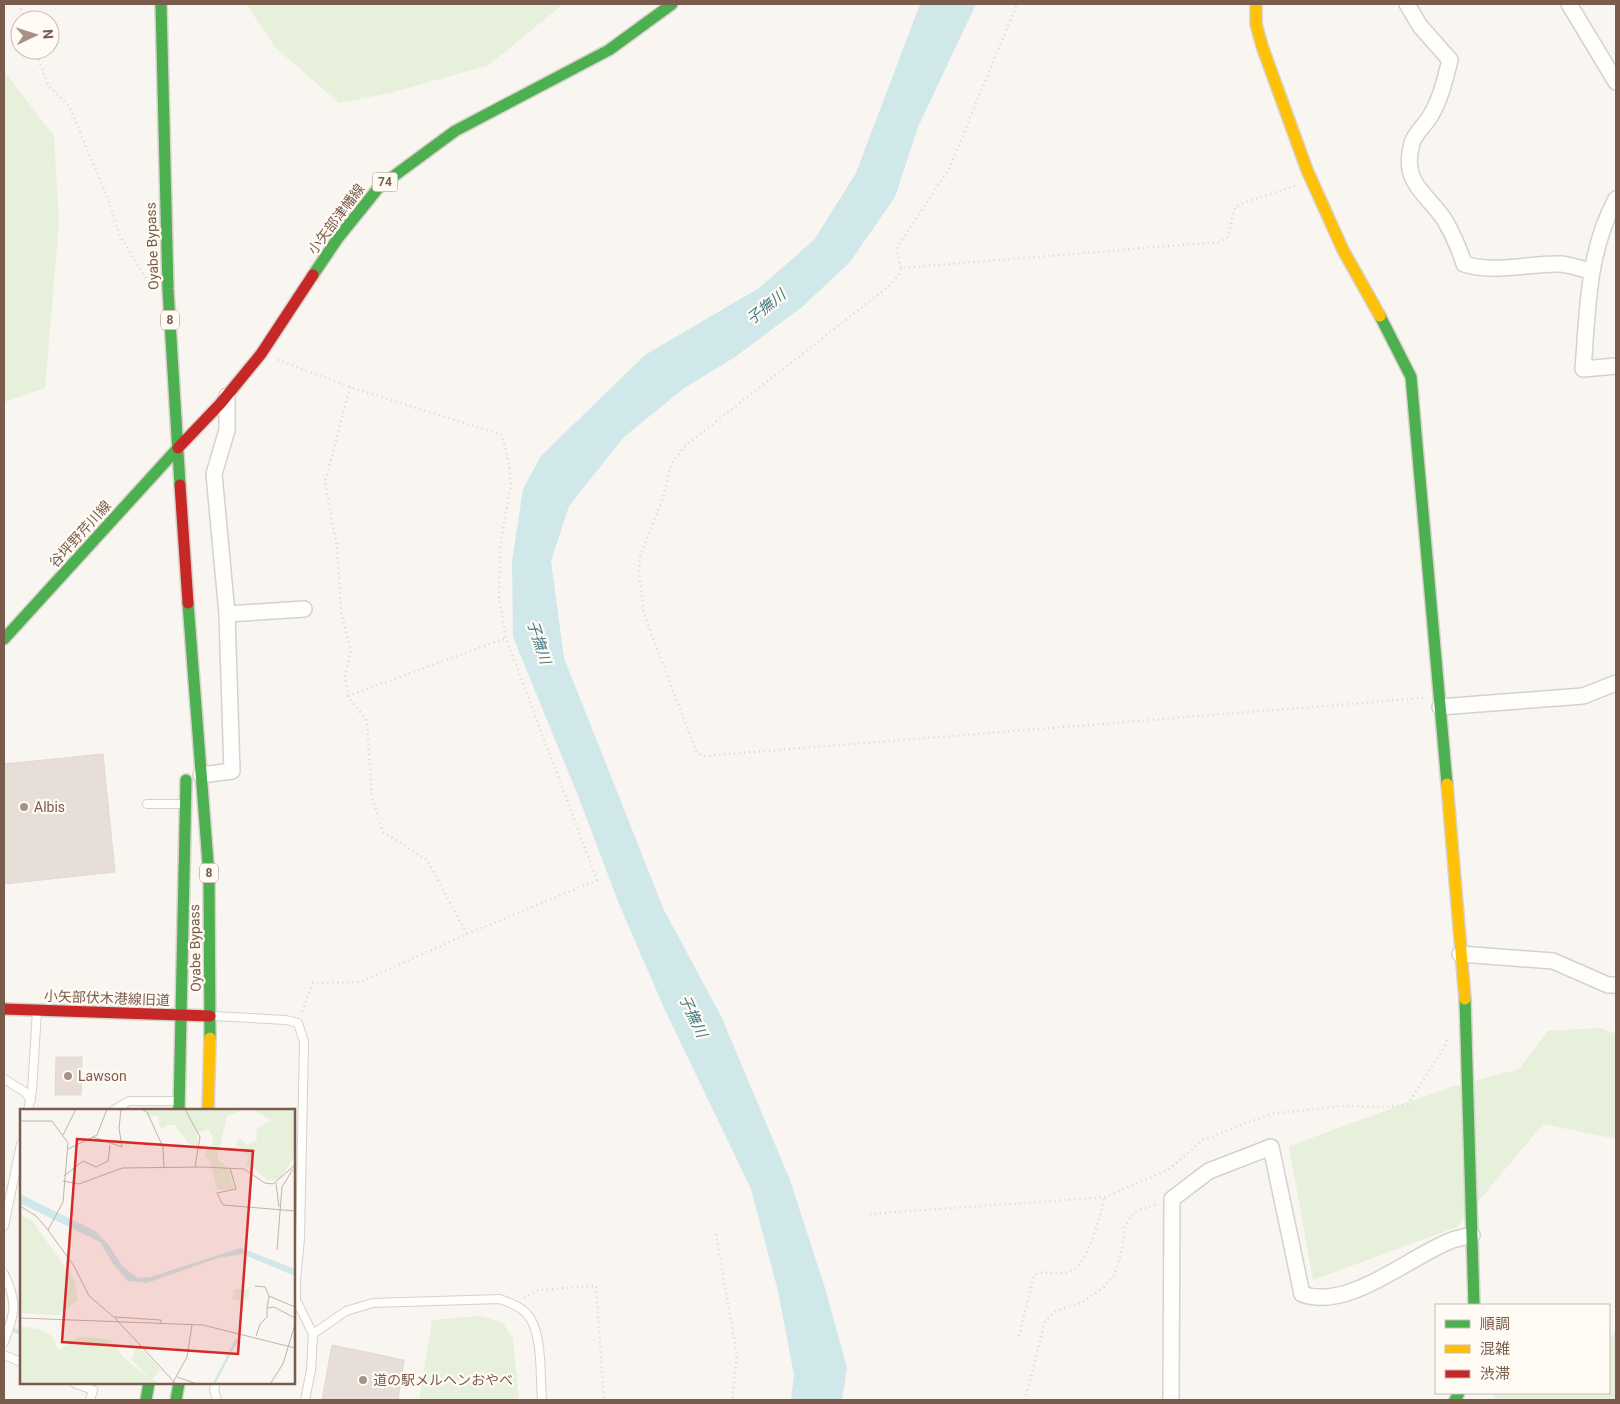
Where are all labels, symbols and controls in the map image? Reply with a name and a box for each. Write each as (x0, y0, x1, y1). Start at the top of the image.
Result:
north arrow (10, 10, 60, 60)
text: N (40, 29, 56, 40)
road number: 74 (372, 172, 398, 192)
street label: 小矢部津幡線 (304, 181, 368, 257)
street label: Oyabe Bypass (142, 202, 162, 290)
water label: 子撫川 (743, 285, 791, 328)
road number: 8 (161, 310, 179, 330)
street label: 谷坪野芹川線 (46, 497, 114, 571)
water label: 子撫川 (523, 618, 555, 668)
place label: Albis (34, 799, 65, 815)
marker: Albis (18, 801, 30, 813)
road number: 8 (200, 864, 218, 882)
street label: Oyabe Bypass (186, 904, 204, 992)
street label: 小矢部伏木港線旧道 (44, 988, 170, 1008)
water label: 子撫川 (675, 992, 712, 1042)
place label: Lawson (78, 1068, 127, 1084)
marker: Lawson (62, 1070, 74, 1082)
inset map (20, 1109, 295, 1384)
legend (1435, 1304, 1610, 1394)
text: 順調 (1480, 1315, 1510, 1333)
text: 混雑 (1480, 1340, 1510, 1358)
text: 渋滞 (1480, 1365, 1510, 1383)
place label: 道の駅メルヘンおやべ (373, 1372, 513, 1388)
marker: 道の駅メルヘンおやべ (357, 1374, 369, 1386)

